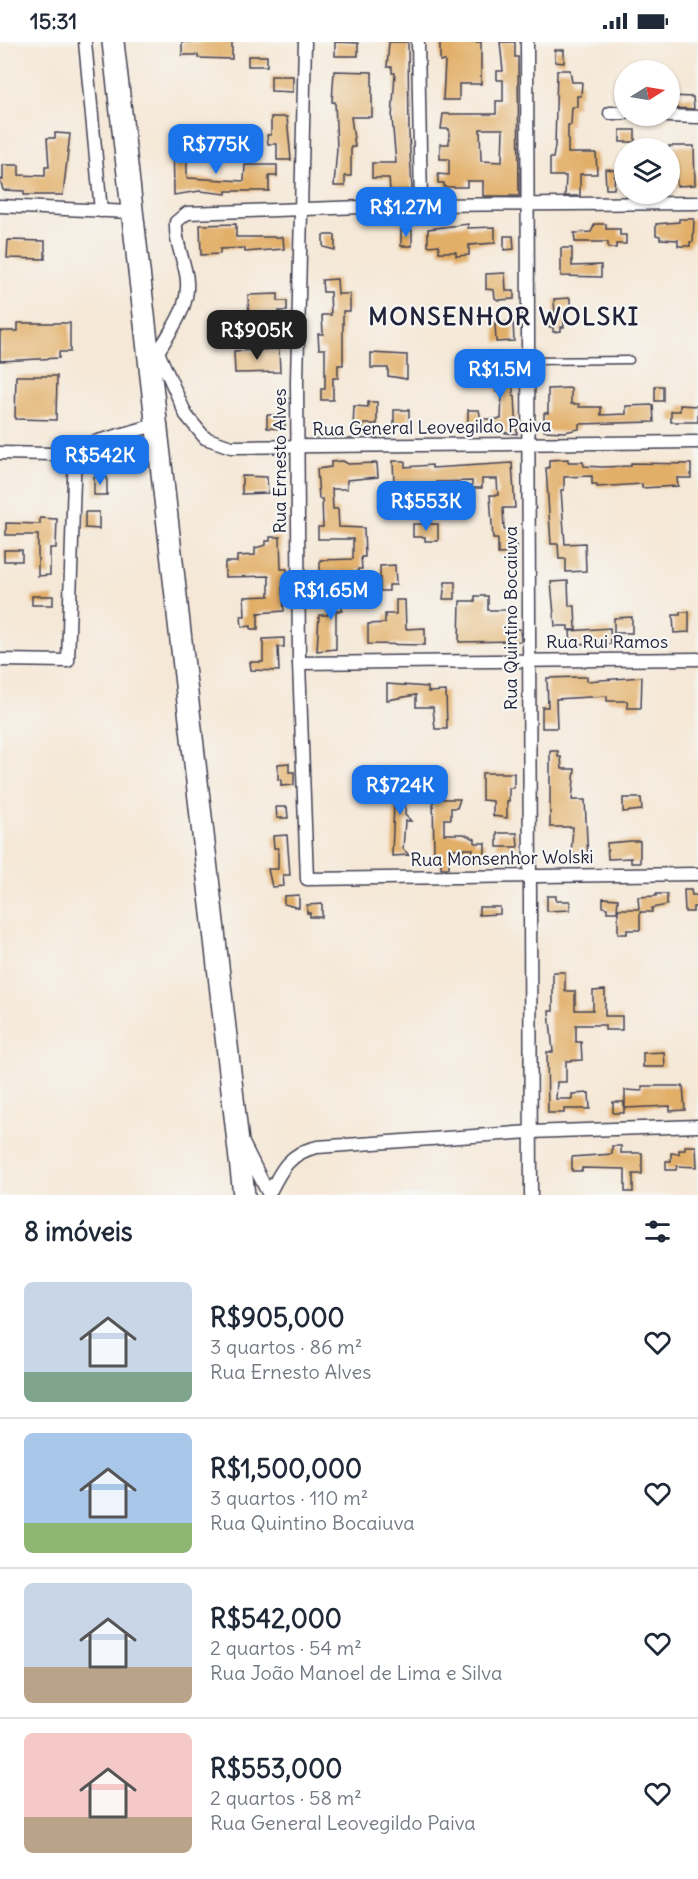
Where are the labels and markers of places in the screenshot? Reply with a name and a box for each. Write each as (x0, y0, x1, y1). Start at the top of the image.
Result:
pin: R$775K (167, 124, 265, 175)
pin: R$1.27M (351, 187, 461, 238)
pin: R$905K (208, 310, 306, 361)
pin: R$1.5M (451, 349, 549, 400)
pin: R$542K (51, 435, 149, 486)
pin: R$553K (377, 481, 475, 532)
pin: R$1.65M (276, 570, 386, 621)
pin: R$724K (351, 765, 449, 816)

